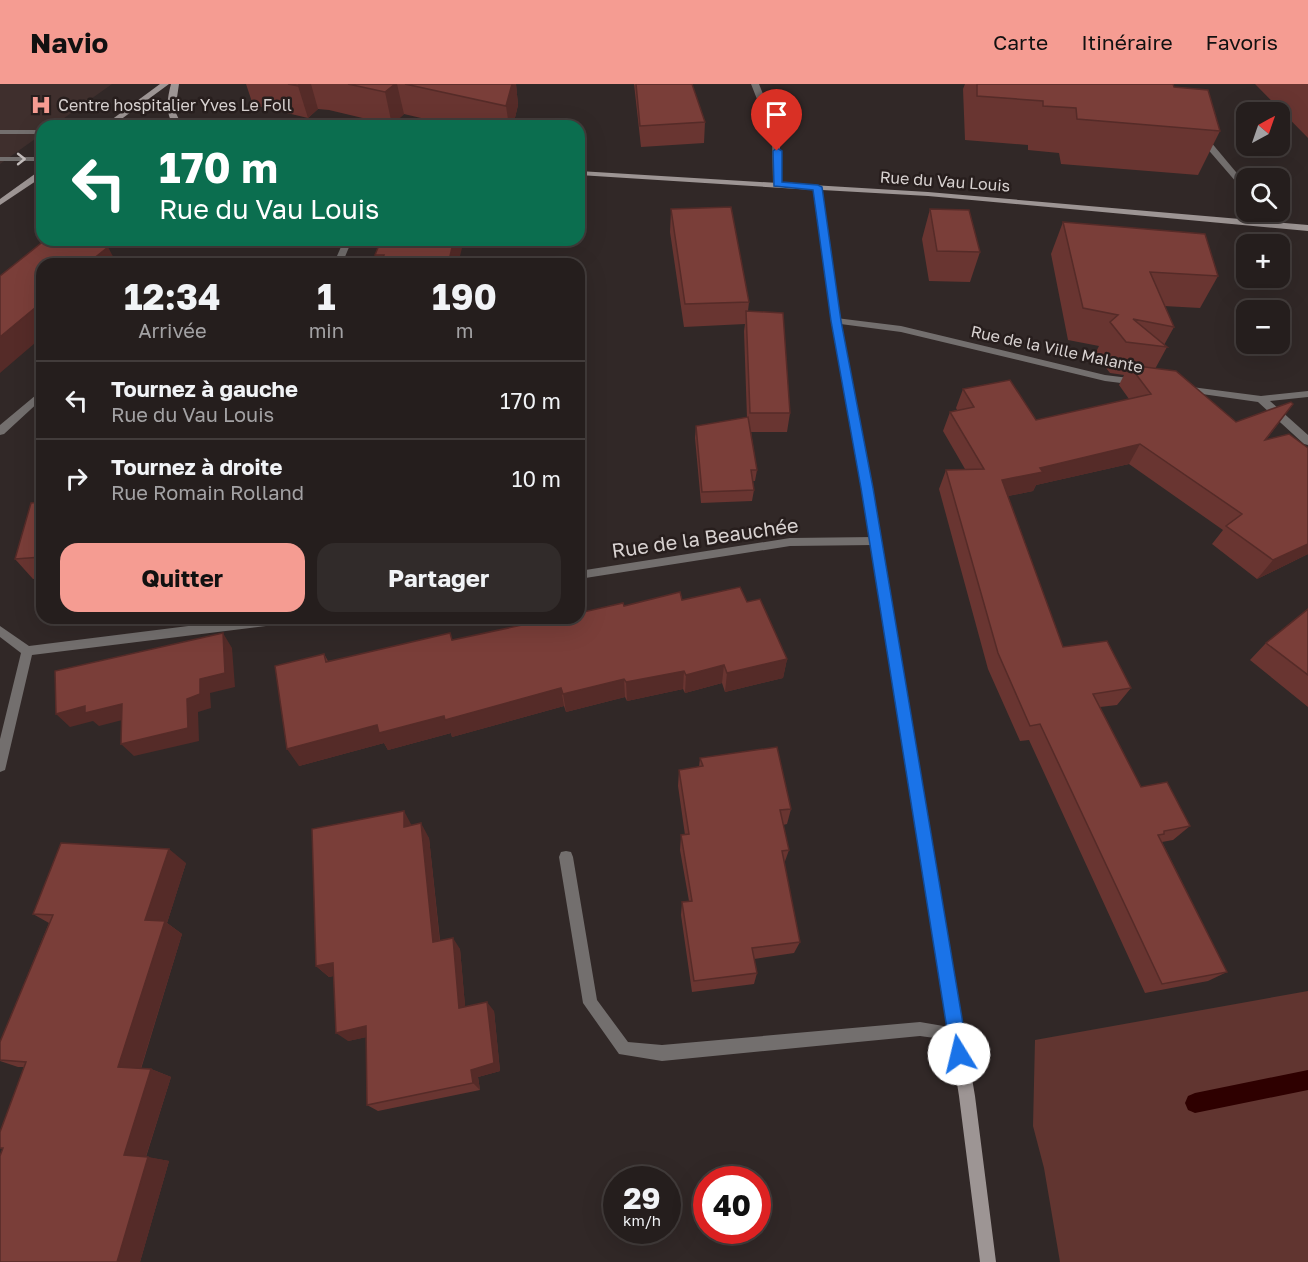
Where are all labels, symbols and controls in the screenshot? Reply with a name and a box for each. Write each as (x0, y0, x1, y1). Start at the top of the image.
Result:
text: Navio (30, 26, 108, 59)
text: Carte (993, 29, 1048, 55)
text: Itinéraire (1081, 29, 1173, 55)
text: Favoris (1206, 29, 1278, 55)
pin (751, 89, 802, 151)
hospital icon: Centre hospitalier Yves Le Foll (29, 93, 53, 117)
place label: Centre hospitalier Yves Le Foll (58, 95, 292, 115)
icon: arrive (760, 98, 793, 131)
north arrow (1236, 102, 1290, 156)
map controls (1236, 102, 1290, 354)
text: 170 m (159, 142, 278, 192)
icon: left (60, 144, 138, 222)
one-way arrow (17, 153, 26, 165)
street label: Rue du Vau Louis (879, 166, 1011, 196)
button: search (1236, 168, 1290, 222)
text: Rue du Vau Louis (159, 193, 379, 225)
button: + (1236, 234, 1290, 288)
text: 12:34 (124, 275, 221, 318)
text: 1 (317, 275, 336, 318)
text: 190 (432, 275, 497, 318)
button: − (1236, 300, 1290, 354)
text: Arrivée (138, 318, 207, 342)
text: min (309, 318, 344, 342)
text: m (456, 318, 473, 342)
street label: Rue de la Ville Malante (969, 321, 1145, 377)
text: Tournez à gauche (111, 375, 298, 402)
icon: left (60, 384, 93, 417)
text: 170 m (500, 387, 561, 414)
text: Rue du Vau Louis (111, 402, 274, 426)
text: Tournez à droite (111, 453, 282, 480)
icon: right (60, 462, 93, 495)
text: 10 m (512, 465, 561, 492)
text: Rue Romain Rolland (111, 480, 304, 504)
street label: Rue de la Beauchée (610, 512, 800, 562)
button: Quitter (60, 543, 305, 612)
button: Partager (317, 543, 561, 612)
position arrow (927, 1022, 991, 1086)
speed limit sign: 40 (693, 1166, 771, 1244)
text: 29 (623, 1180, 661, 1216)
text: km/h (623, 1211, 661, 1229)

